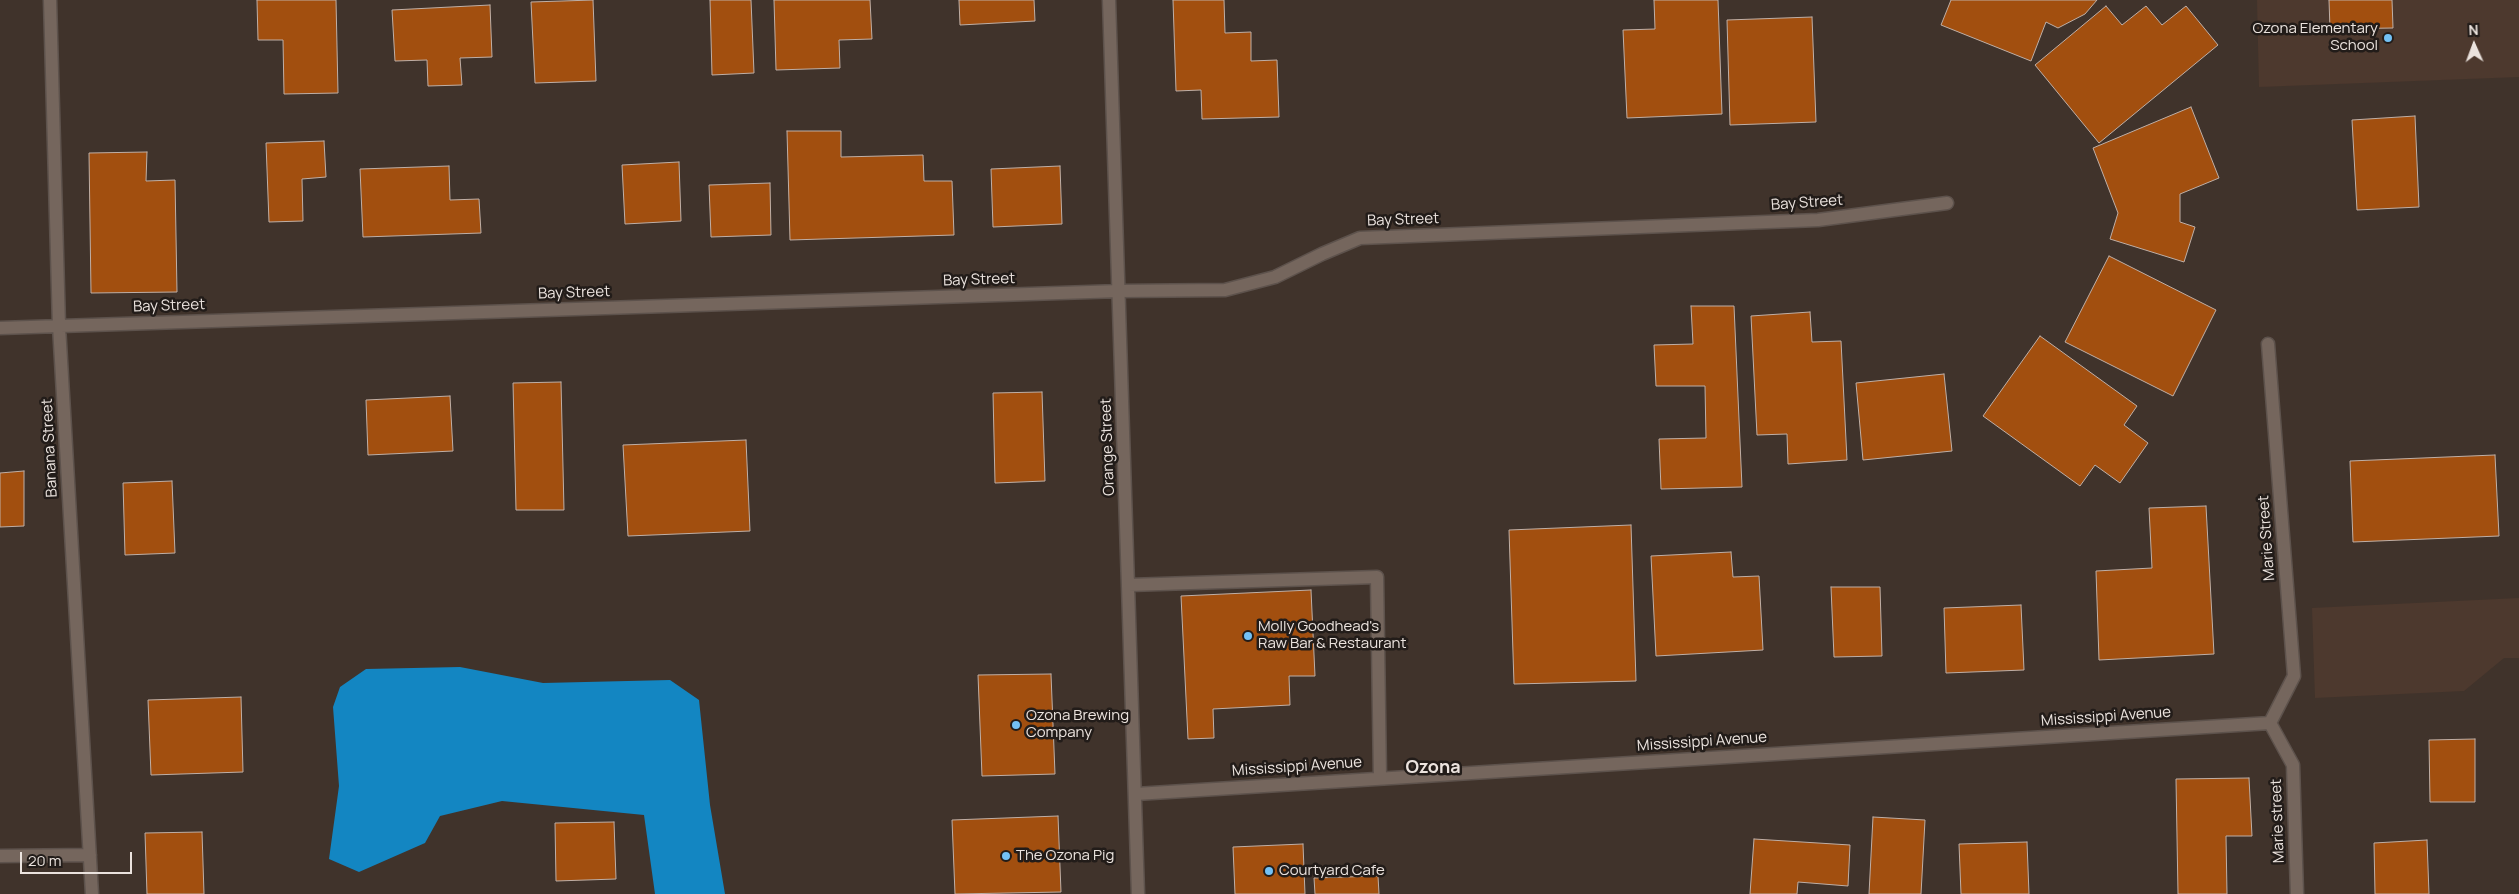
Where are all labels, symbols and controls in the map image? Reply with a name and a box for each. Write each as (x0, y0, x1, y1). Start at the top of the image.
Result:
place label: Ozona Elementary School (2252, 20, 2378, 55)
north arrow (2449, 20, 2499, 70)
text: N (2468, 20, 2479, 39)
marker: Ozona Elementary School (2382, 32, 2394, 44)
street label: Bay Street (1770, 192, 1844, 214)
street label: Bay Street (1367, 210, 1439, 230)
street label: Bay Street (943, 270, 1015, 290)
street label: Bay Street (538, 283, 610, 303)
street label: Bay Street (133, 296, 205, 316)
street label: Banana Street (38, 398, 62, 498)
street label: Orange Street (1097, 398, 1119, 496)
street label: Marie Street (2255, 495, 2279, 581)
place label: Molly Goodhead's Raw Bar & Restaurant (1258, 618, 1406, 653)
marker: Molly Goodhead's Raw Bar & Restaurant (1242, 630, 1254, 642)
street label: Mississippi Avenue (2040, 703, 2172, 731)
place label: Ozona Brewing Company (1026, 707, 1129, 742)
marker: Ozona Brewing Company (1010, 719, 1022, 731)
street label: Mississippi Avenue (1636, 728, 1768, 756)
street label: Mississippi Avenue (1231, 753, 1363, 781)
district label: Ozona (1405, 757, 1461, 779)
street label: Marie street (2268, 779, 2288, 863)
scale bar (22, 842, 135, 874)
place label: The Ozona Pig (1016, 847, 1114, 865)
text: 20 m (28, 850, 61, 871)
marker: The Ozona Pig (1000, 850, 1012, 862)
place label: Courtyard Cafe (1279, 862, 1385, 880)
marker: Courtyard Cafe (1263, 865, 1275, 877)

